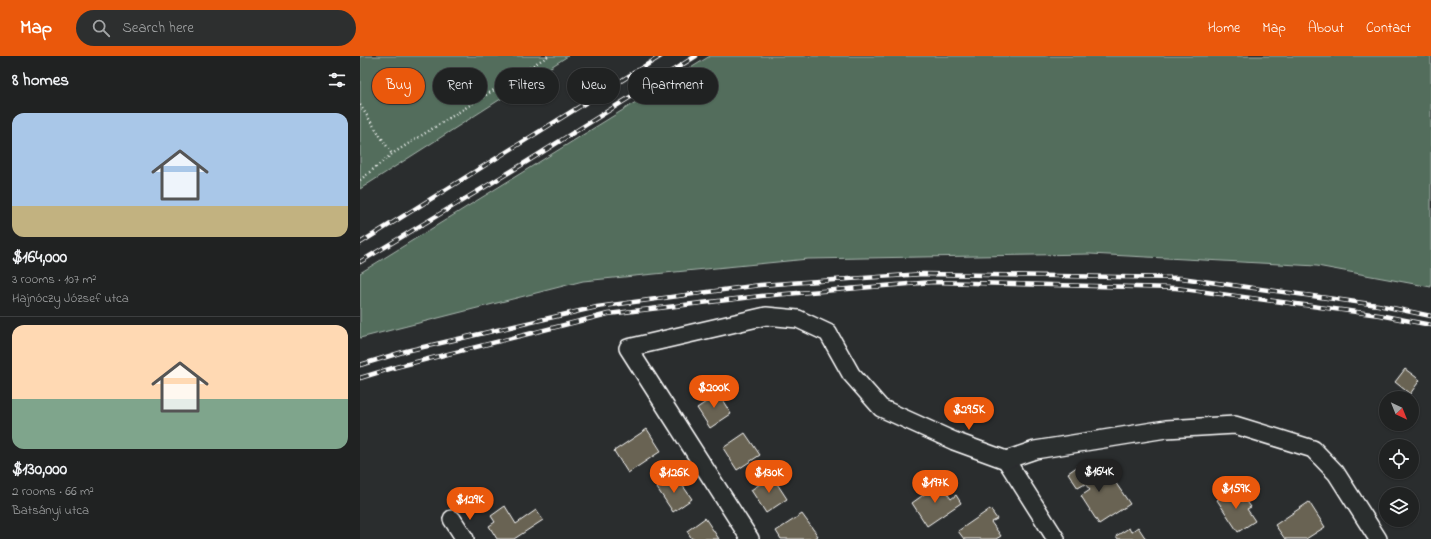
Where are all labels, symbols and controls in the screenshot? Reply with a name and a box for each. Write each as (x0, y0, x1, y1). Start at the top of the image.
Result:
search box (76, 10, 356, 46)
text: Map (20, 15, 52, 42)
icon: search (90, 17, 112, 39)
text: Search here (122, 17, 194, 39)
text: Home (1208, 18, 1240, 39)
text: Map (1262, 18, 1286, 39)
text: About (1308, 18, 1344, 39)
text: Contact (1366, 18, 1411, 39)
text: 8 homes (12, 68, 69, 93)
chip: Buy (372, 68, 425, 104)
chip: Rent (433, 68, 487, 104)
chip: Filters (495, 68, 559, 104)
chip: New (567, 68, 620, 104)
chip: Apartment (628, 68, 718, 104)
icon: filters (326, 69, 348, 91)
icon: home (144, 139, 216, 211)
text: $164,000 (12, 245, 67, 270)
text: 3 rooms · 107 m² (12, 270, 96, 289)
text: Hajnóczy József utca (12, 289, 129, 308)
icon: home (144, 351, 216, 423)
pin: $200K (686, 375, 742, 409)
text: $200K (698, 378, 730, 397)
north arrow (1379, 391, 1419, 431)
map controls (1379, 391, 1419, 527)
pin: $295K (941, 397, 997, 431)
text: $295K (953, 400, 985, 419)
button: locate (1379, 439, 1419, 479)
text: $130,000 (12, 457, 67, 482)
pin: $164K (1071, 459, 1127, 493)
pin: $126K (646, 460, 702, 494)
pin: $130K (741, 460, 797, 494)
text: $164K (1084, 462, 1114, 481)
text: $126K (659, 463, 689, 482)
text: $130K (754, 463, 784, 482)
pin: $197K (907, 470, 963, 504)
text: $197K (921, 473, 949, 492)
pin: $159K (1208, 476, 1264, 510)
text: $159K (1221, 479, 1251, 498)
text: 2 rooms · 66 m² (12, 482, 94, 501)
pin: $129K (442, 487, 498, 521)
button: layers (1379, 487, 1419, 527)
text: $129K (456, 490, 484, 509)
text: Batsányi utca (12, 501, 89, 520)

